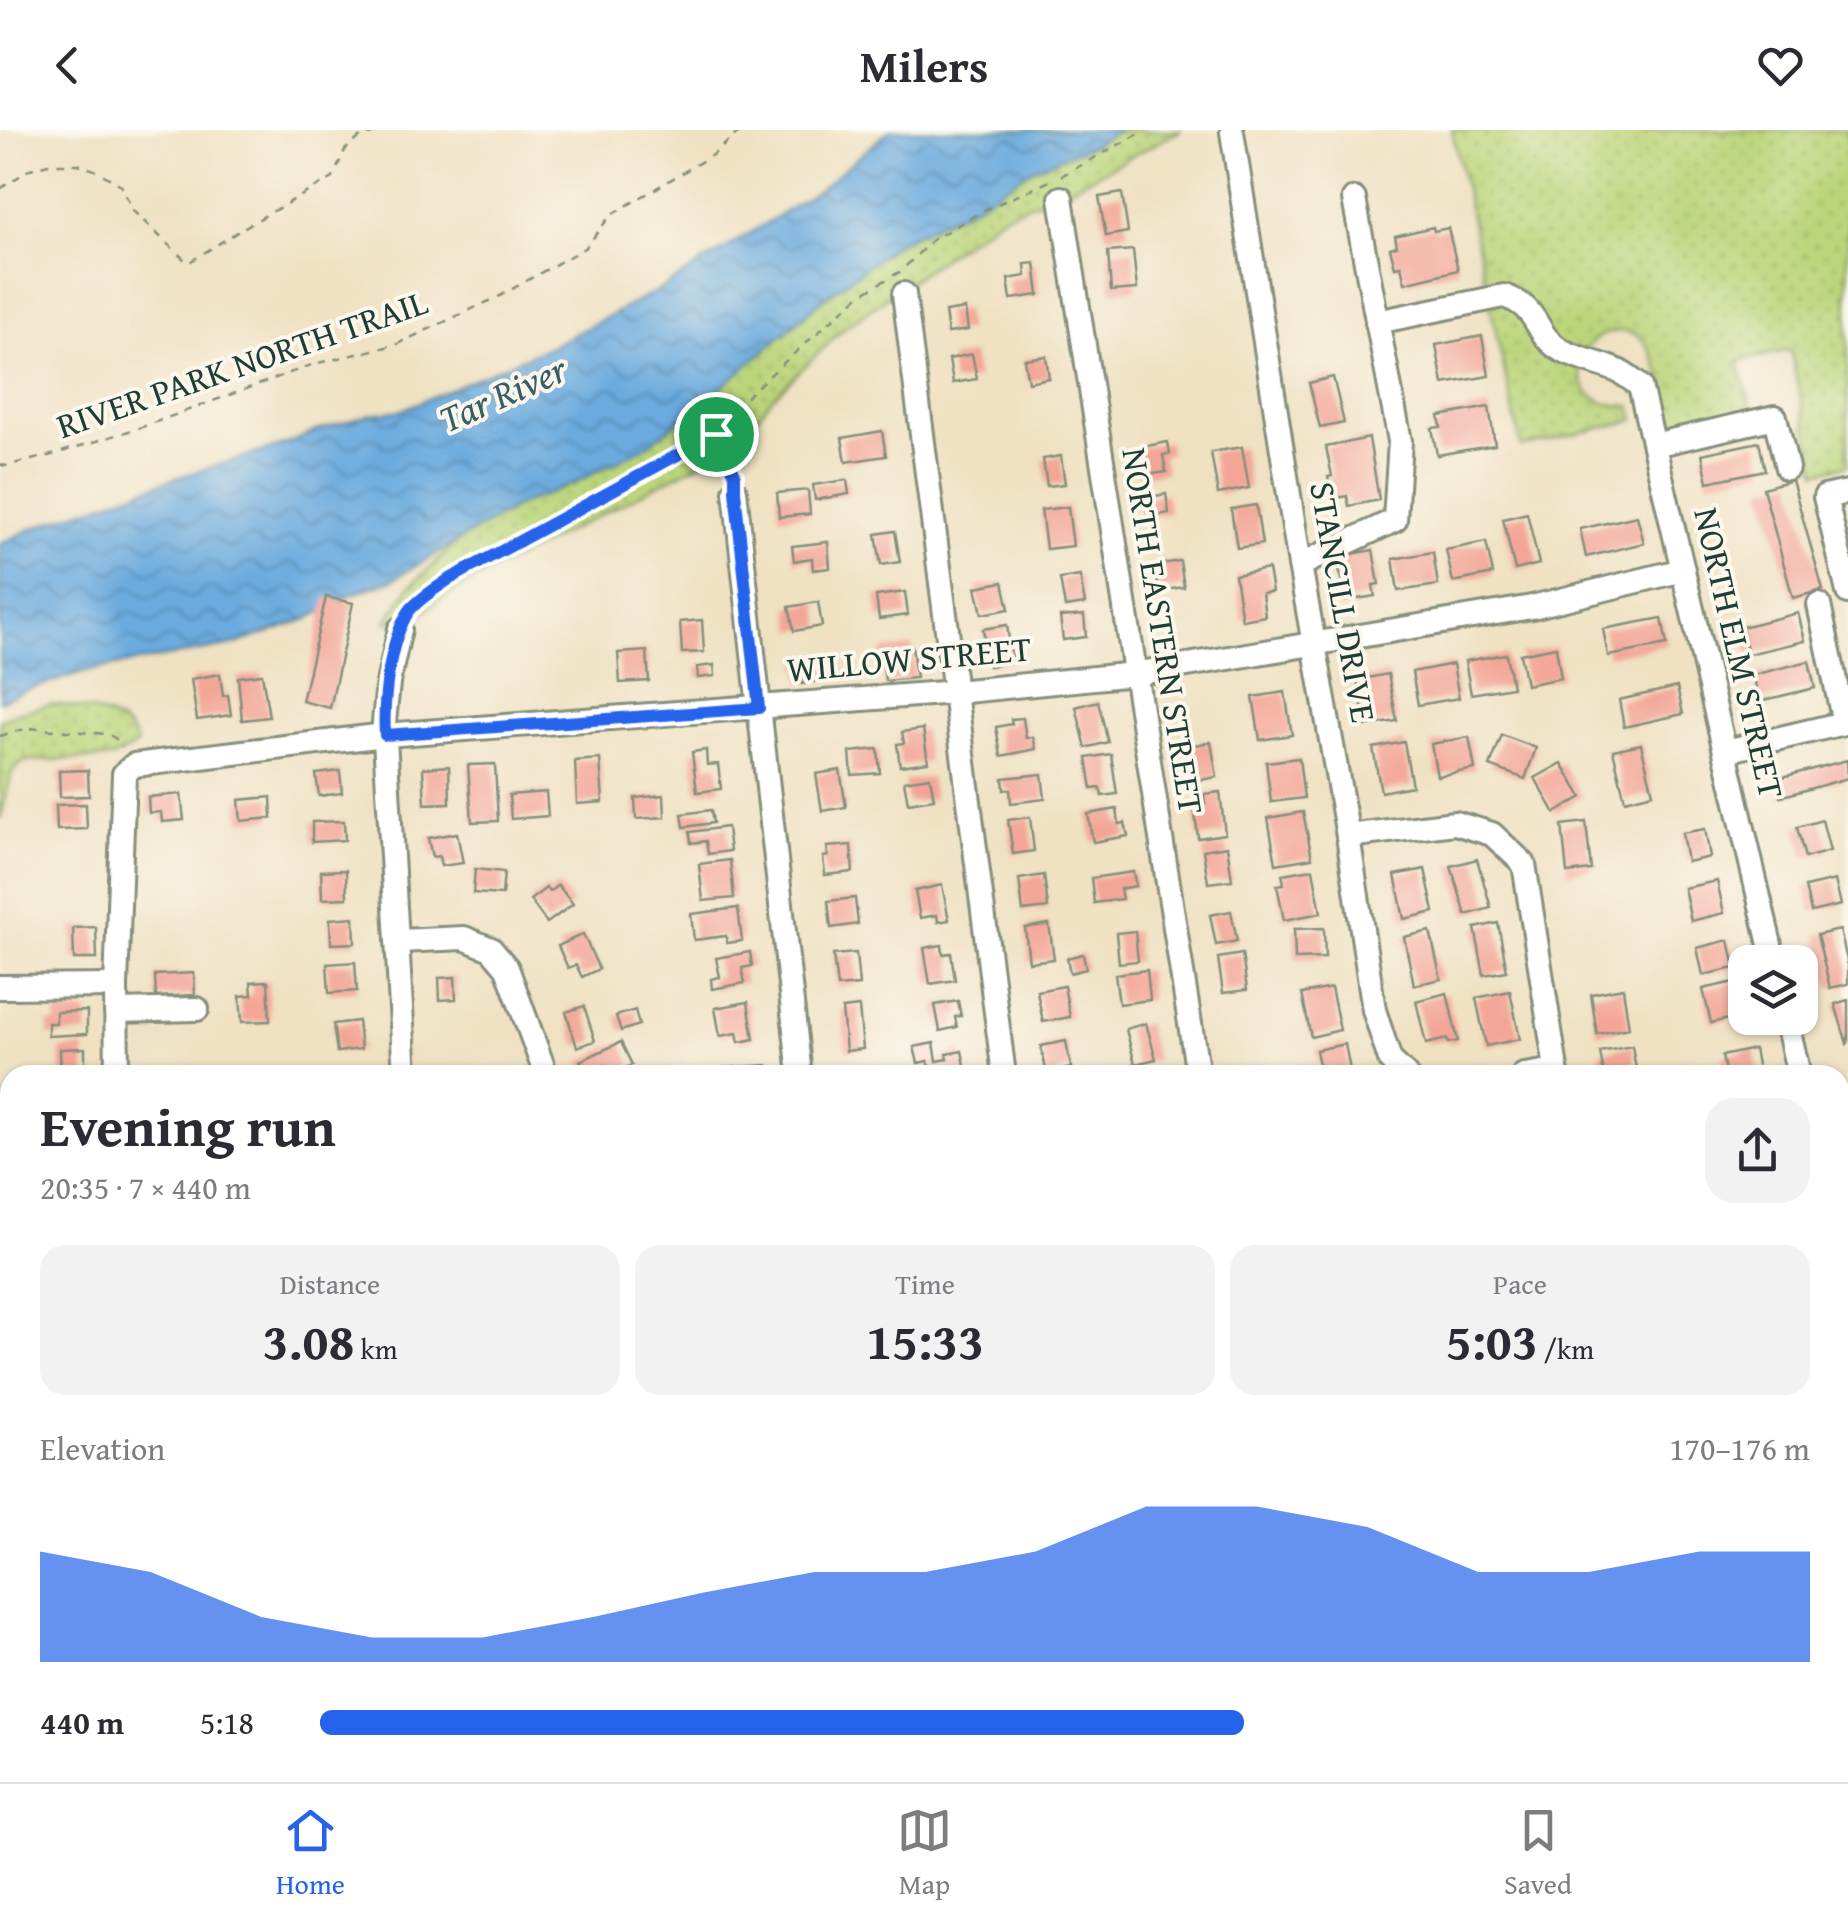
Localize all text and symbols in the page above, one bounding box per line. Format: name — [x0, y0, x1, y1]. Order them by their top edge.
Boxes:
text: Milers — [860, 33, 988, 98]
icon: back — [40, 38, 95, 93]
icon: heart — [1753, 38, 1808, 93]
street label: RIVER PARK NORTH TRAIL — [50, 276, 434, 451]
water label: Tar River — [430, 339, 577, 446]
pin — [674, 392, 759, 477]
icon: arrive — [689, 407, 744, 462]
street label: NORTH EASTERN STREET — [1109, 444, 1218, 818]
street label: STANCILL DRIVE — [1297, 478, 1390, 726]
street label: NORTH ELM STREET — [1681, 502, 1798, 803]
street label: WILLOW STREET — [785, 622, 1033, 695]
map controls — [1728, 945, 1818, 1035]
button: layers — [1728, 945, 1818, 1035]
text: Evening run — [40, 1086, 336, 1166]
button: share — [1705, 1098, 1810, 1203]
text: 20:35 · 7 × 440 m — [40, 1164, 251, 1211]
text: Distance — [280, 1263, 380, 1304]
text: Time — [895, 1263, 955, 1304]
text: Pace — [1493, 1263, 1547, 1304]
text: 3.08 — [262, 1304, 354, 1377]
text: 15:33 — [866, 1304, 984, 1377]
text: 5:03 — [1446, 1304, 1538, 1377]
text: km — [354, 1328, 398, 1369]
text: /km — [1538, 1328, 1594, 1369]
text: Elevation — [40, 1425, 165, 1472]
text: 170–176 m — [1669, 1425, 1810, 1472]
text: 440 m — [40, 1699, 124, 1746]
text: 5:18 — [200, 1699, 254, 1746]
tab: Home — [276, 1803, 345, 1904]
tab: Map — [897, 1803, 952, 1904]
tab: Saved — [1504, 1803, 1572, 1904]

